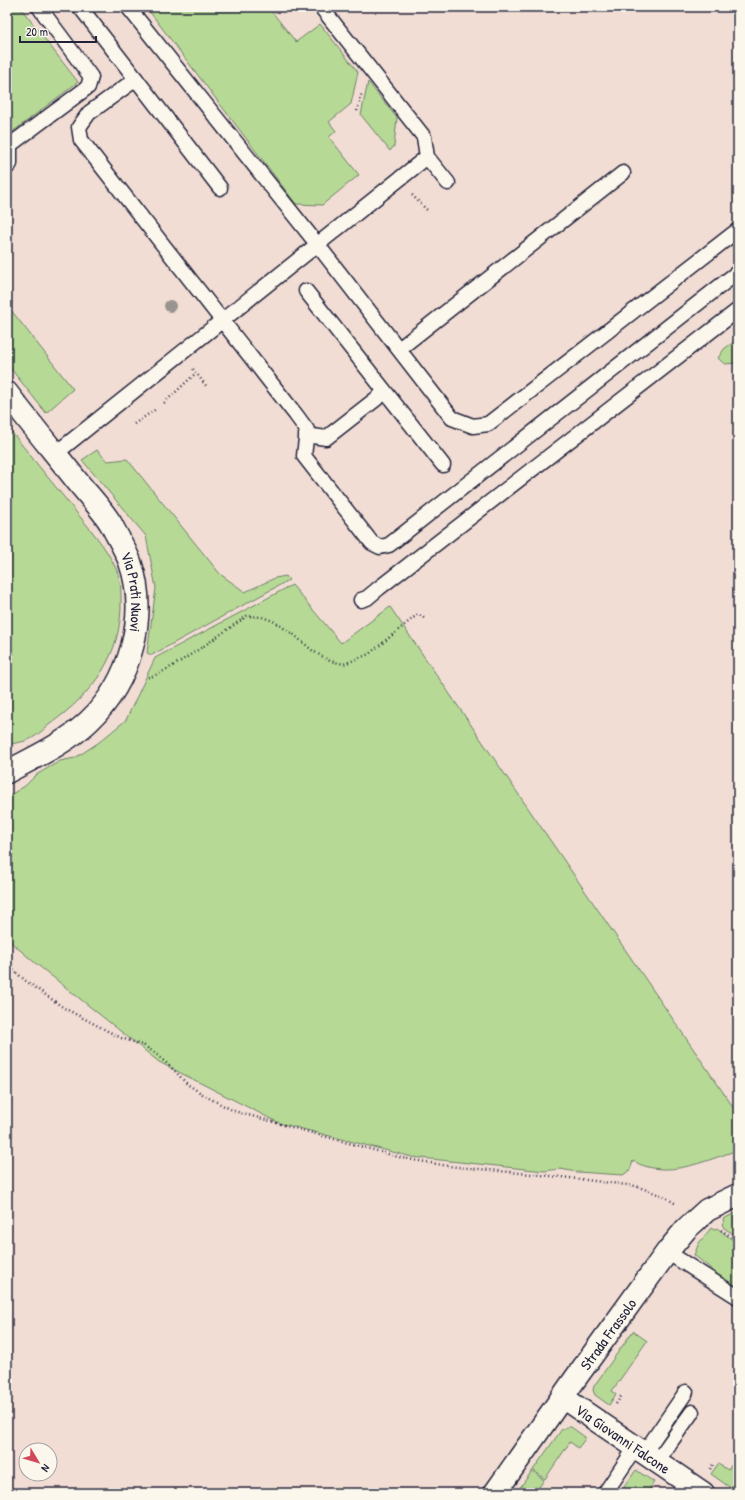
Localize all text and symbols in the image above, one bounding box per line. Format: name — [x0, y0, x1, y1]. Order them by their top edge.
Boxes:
scale bar — [20, 18, 96, 44]
text: 20 m — [26, 23, 48, 40]
street label: Via Prati Nuovi — [116, 548, 148, 634]
street label: Strada Frassolo — [575, 1294, 641, 1374]
street label: Via Giovanni Falcone — [572, 1399, 675, 1478]
north arrow — [18, 1442, 58, 1482]
text: N — [38, 1462, 53, 1475]

